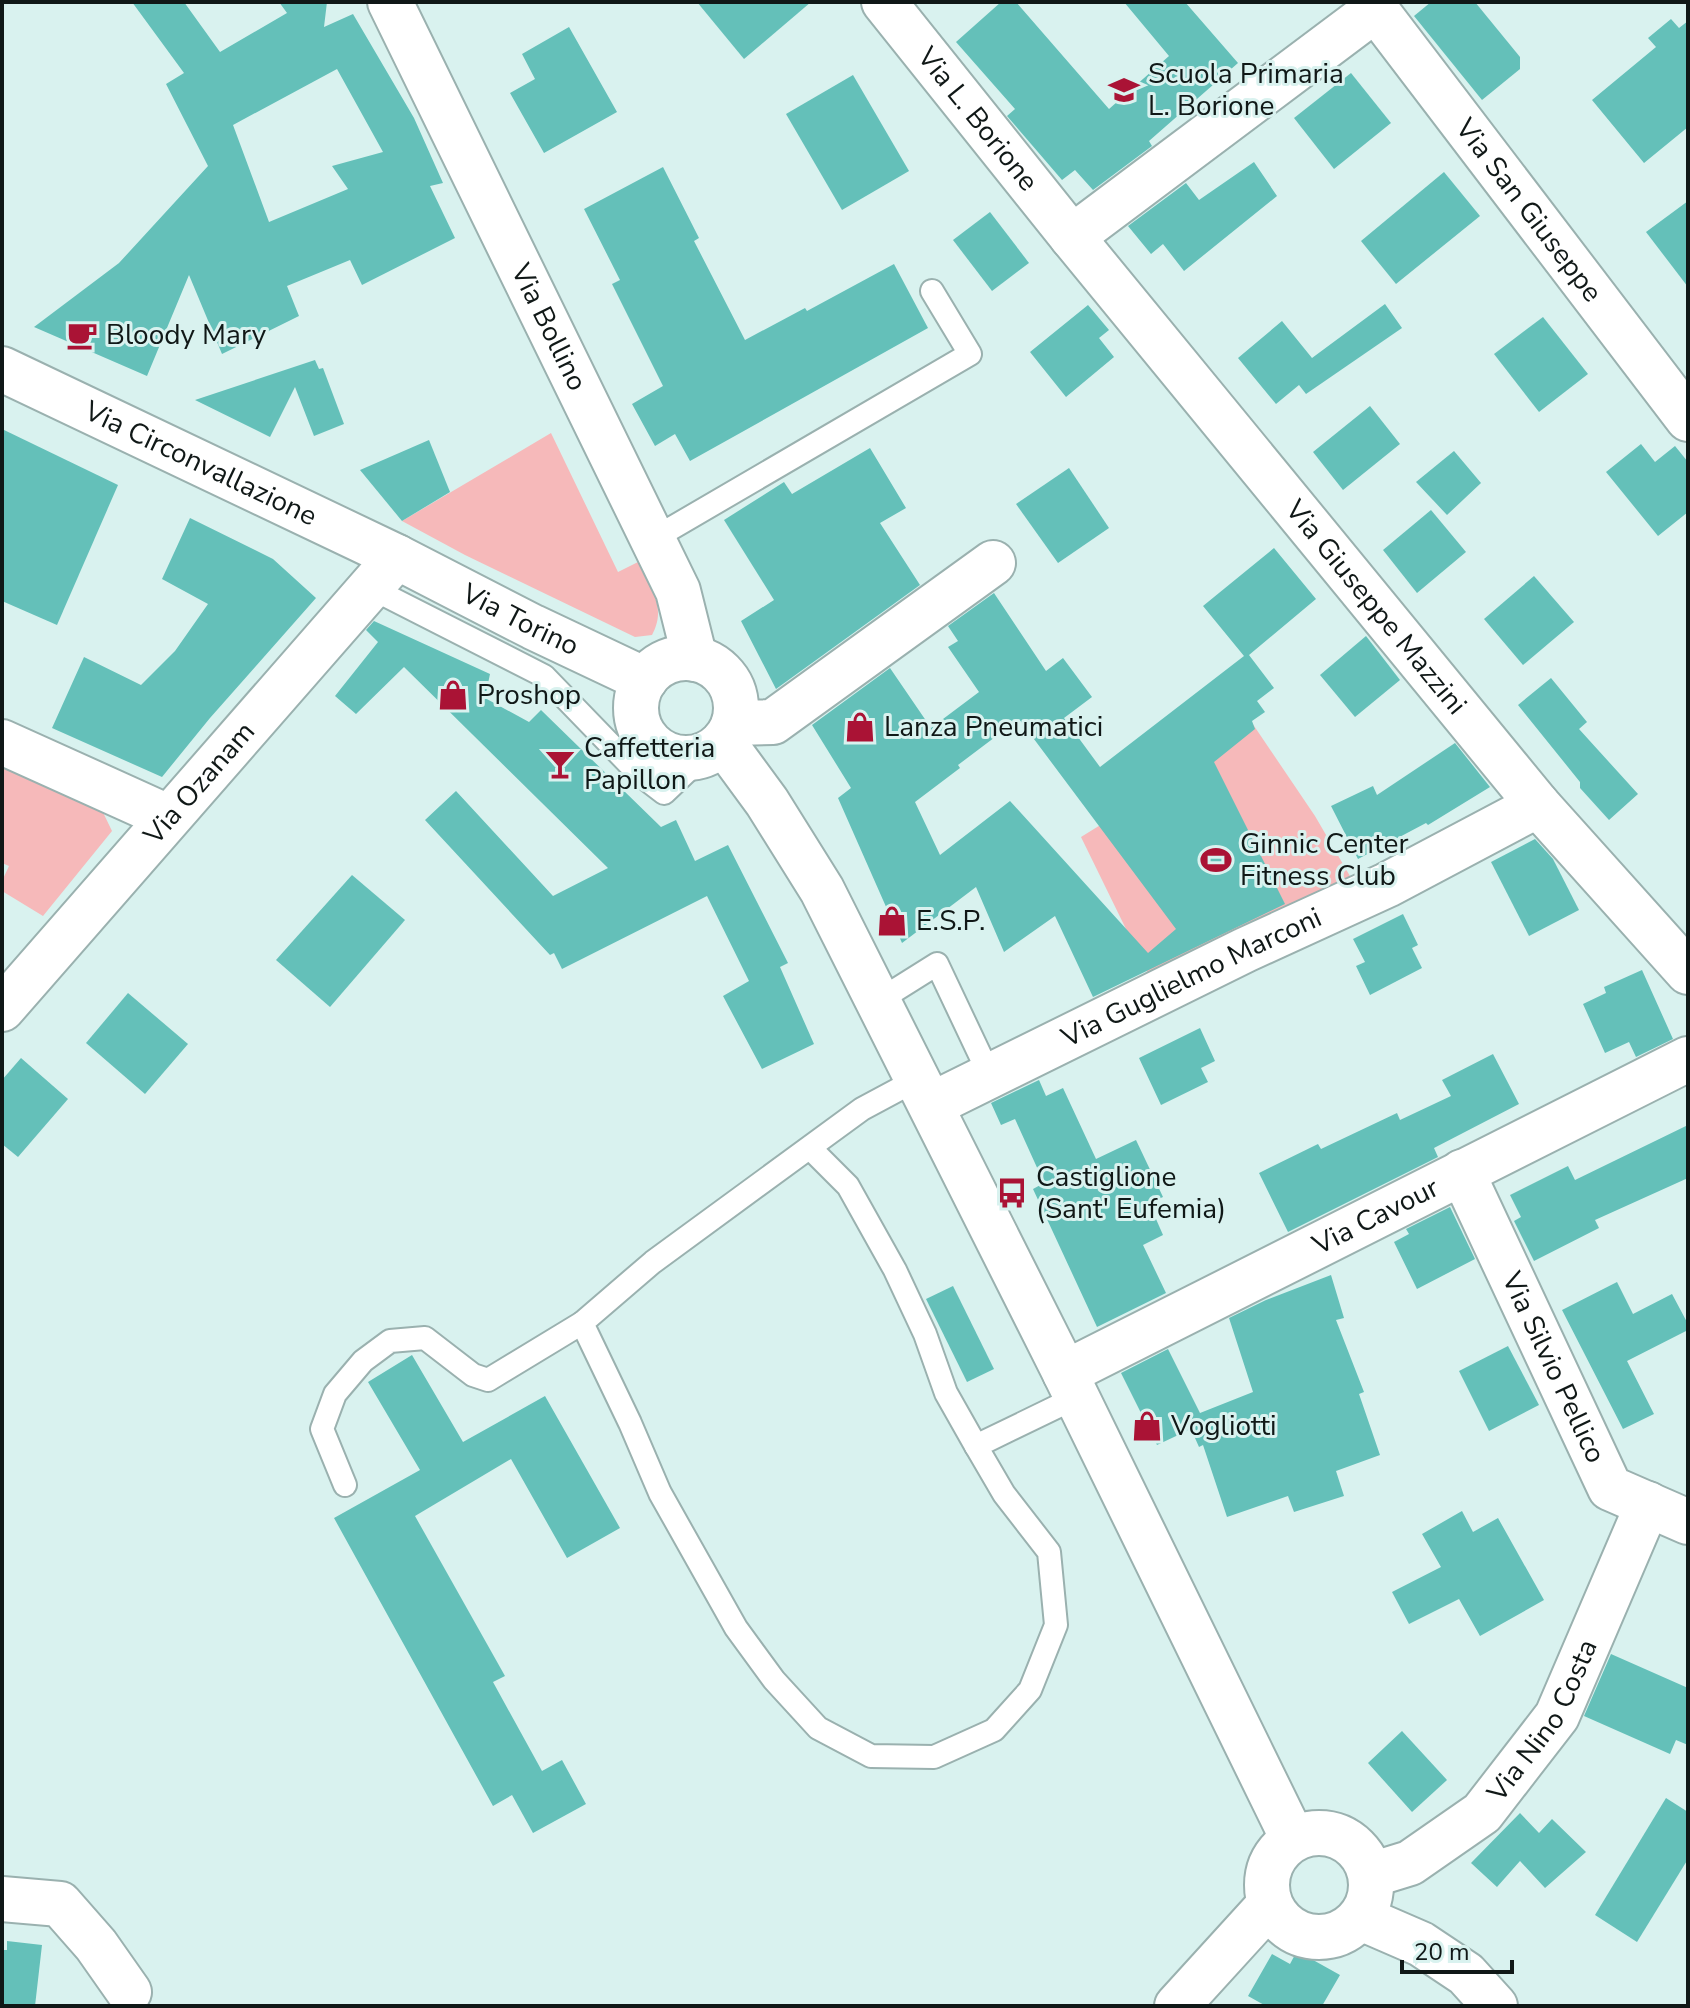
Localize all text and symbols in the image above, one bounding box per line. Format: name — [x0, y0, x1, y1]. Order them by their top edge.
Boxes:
street label: Via L. Borione — [908, 38, 1047, 199]
place label: Scuola Primaria L. Borione — [1148, 55, 1344, 125]
school or university icon: Scuola Primaria L. Borione — [1107, 73, 1141, 107]
street label: Via San Giuseppe — [1446, 110, 1611, 310]
street label: Via Bollino — [501, 256, 596, 397]
place label: Bloody Mary — [106, 316, 267, 354]
cafe icon: Bloody Mary — [65, 318, 99, 352]
street label: Via Circonvallazione — [77, 392, 323, 535]
street label: Via Giuseppe Mazzini — [1276, 491, 1475, 723]
street label: Via Torino — [455, 574, 585, 665]
place label: Proshop — [477, 676, 581, 714]
shop icon: Proshop — [436, 678, 470, 712]
place label: Lanza Pneumatici — [884, 708, 1103, 746]
shop icon: Lanza Pneumatici — [843, 710, 877, 744]
street label: Via Ozanam — [135, 713, 264, 853]
place label: Caffetteria Papillon — [584, 729, 715, 799]
bar icon: Caffetteria Papillon — [543, 747, 577, 781]
place label: Ginnic Center Fitness Club — [1240, 825, 1409, 895]
sports icon: Ginnic Center Fitness Club — [1199, 843, 1233, 877]
street label: Via Guglielmo Marconi — [1054, 899, 1327, 1057]
place label: E.S.P. — [916, 902, 985, 940]
shop icon: E.S.P. — [875, 904, 909, 938]
place label: Castiglione (Sant' Eufemia) — [1036, 1158, 1226, 1228]
street label: Via Cavour — [1305, 1169, 1445, 1265]
bus stop icon: Castiglione (Sant' Eufemia) — [995, 1176, 1029, 1210]
street label: Via Silvio Pellico — [1492, 1265, 1615, 1469]
place label: Vogliotti — [1170, 1407, 1277, 1445]
shop icon: Vogliotti — [1130, 1409, 1164, 1443]
street label: Via Nino Costa — [1478, 1634, 1607, 1810]
scale bar — [1402, 1924, 1512, 1974]
text: 20 m — [1414, 1936, 1470, 1968]

